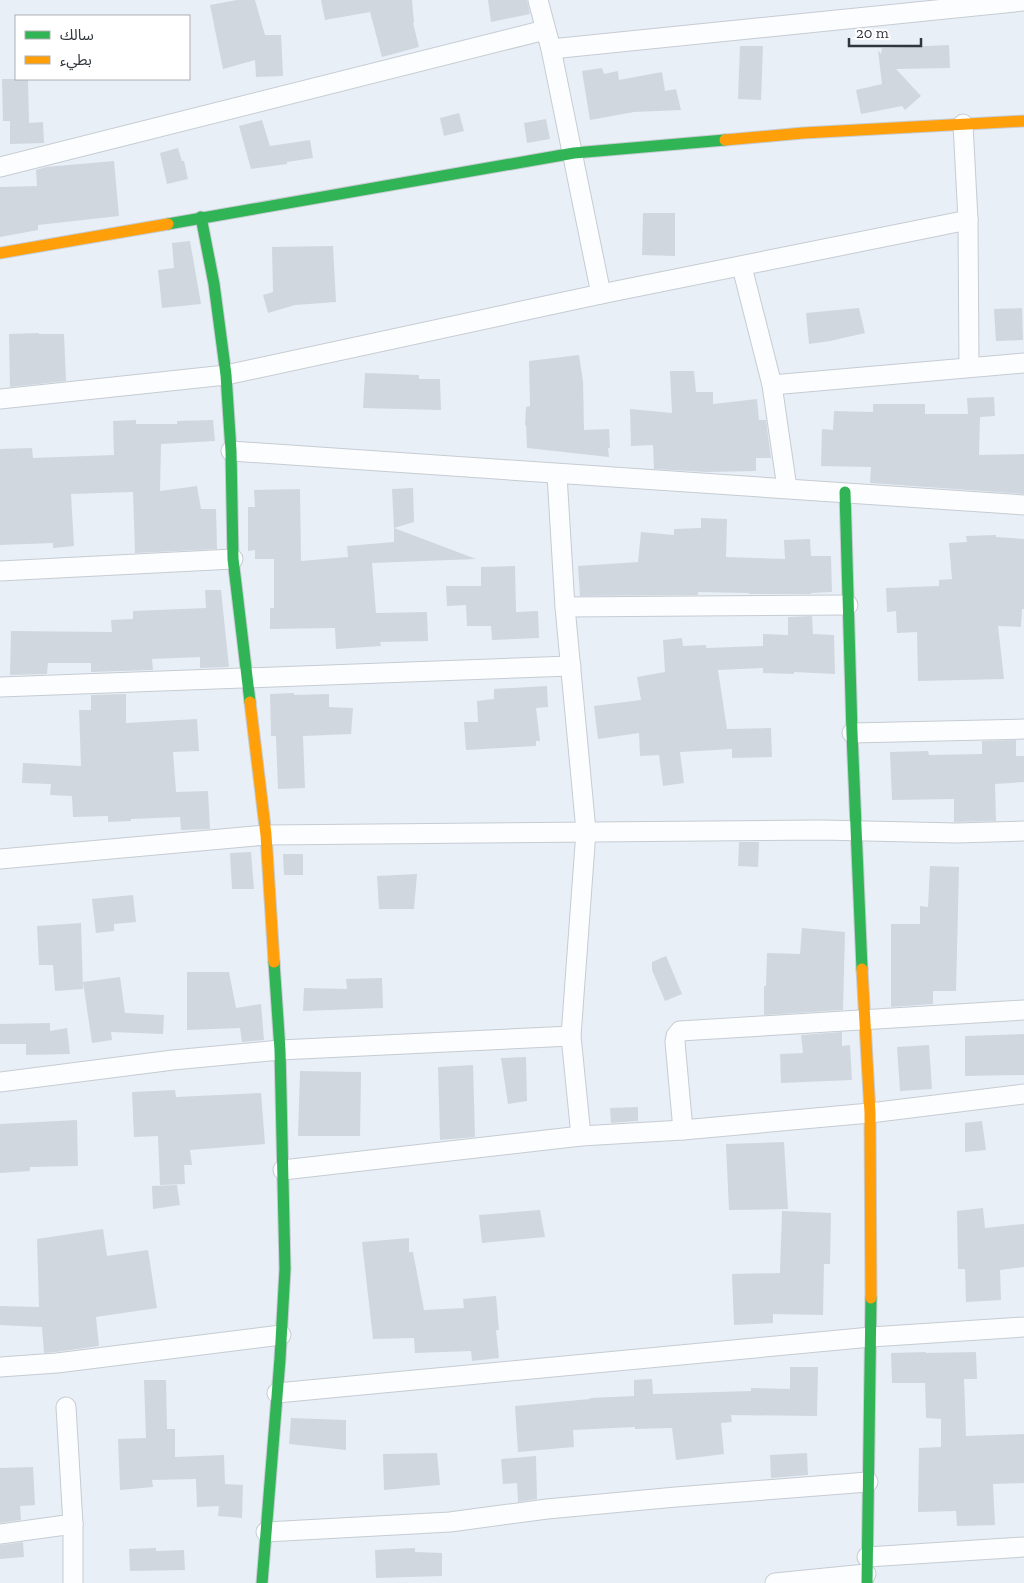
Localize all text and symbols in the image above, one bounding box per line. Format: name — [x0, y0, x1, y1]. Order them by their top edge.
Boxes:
legend — [15, 15, 190, 80]
scale bar — [849, 15, 922, 47]
text: 20 m — [856, 24, 889, 42]
text: سالك — [60, 26, 94, 44]
text: بطيء — [60, 51, 92, 71]

